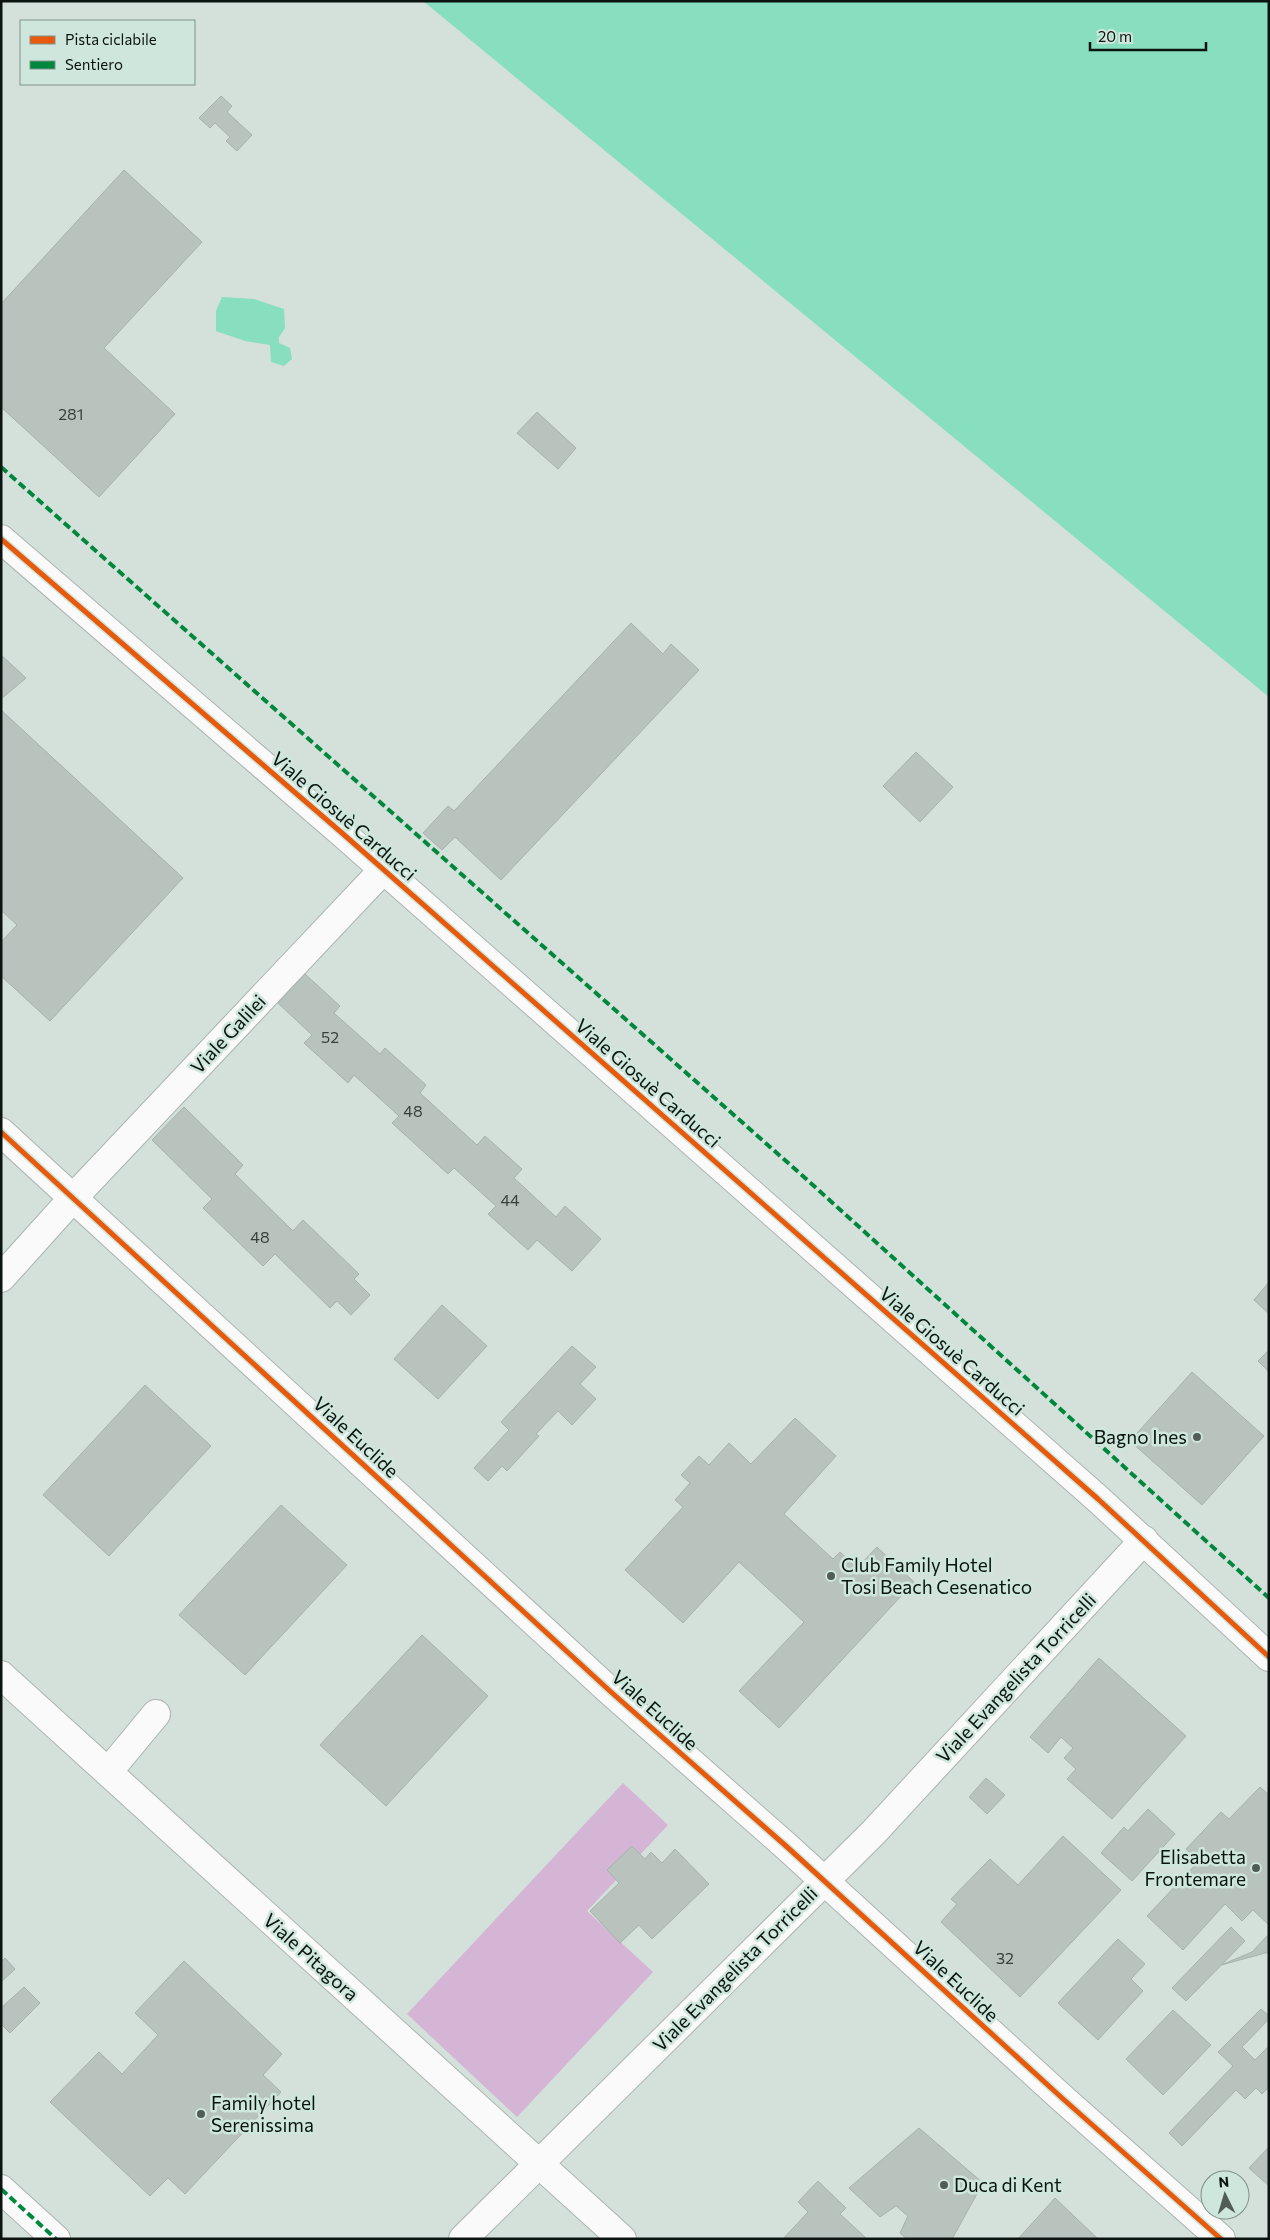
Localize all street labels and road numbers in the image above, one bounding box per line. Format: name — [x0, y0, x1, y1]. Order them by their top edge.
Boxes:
street label: Viale Giosuè Carducci — [267, 746, 422, 885]
street label: Viale Galilei — [185, 989, 270, 1078]
street label: Viale Giosuè Carducci — [571, 1013, 726, 1152]
street label: Viale Giosuè Carducci — [875, 1281, 1030, 1420]
street label: Viale Euclide — [309, 1391, 404, 1482]
street label: Viale Evangelista Torricelli — [931, 1588, 1100, 1767]
street label: Viale Euclide — [607, 1665, 703, 1754]
street label: Viale Evangelista Torricelli — [647, 1881, 822, 2056]
street label: Viale Pitagora — [259, 1908, 364, 2005]
street label: Viale Euclide — [909, 1935, 1004, 2026]

